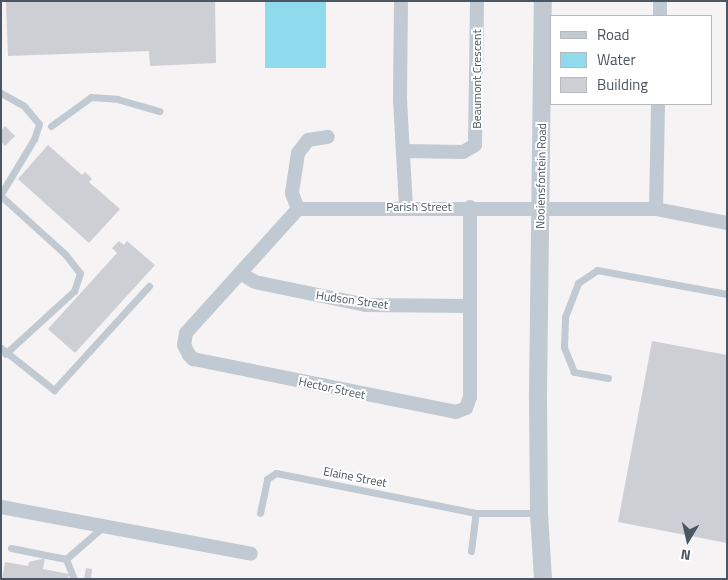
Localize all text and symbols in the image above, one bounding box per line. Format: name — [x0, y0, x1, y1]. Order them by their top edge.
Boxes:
legend — [550, 15, 713, 105]
text: Road — [597, 23, 629, 46]
street label: Beaumont Crescent — [470, 29, 484, 129]
text: Water — [597, 48, 636, 71]
text: Building — [597, 73, 648, 96]
street label: Nooiensfontein Road — [533, 123, 549, 229]
street label: Parish Street — [386, 200, 452, 214]
street label: Hudson Street — [315, 288, 389, 312]
street label: Hector Street — [297, 374, 367, 402]
street label: Elaine Street — [322, 464, 388, 490]
north arrow — [663, 515, 713, 565]
text: N — [679, 544, 692, 566]

